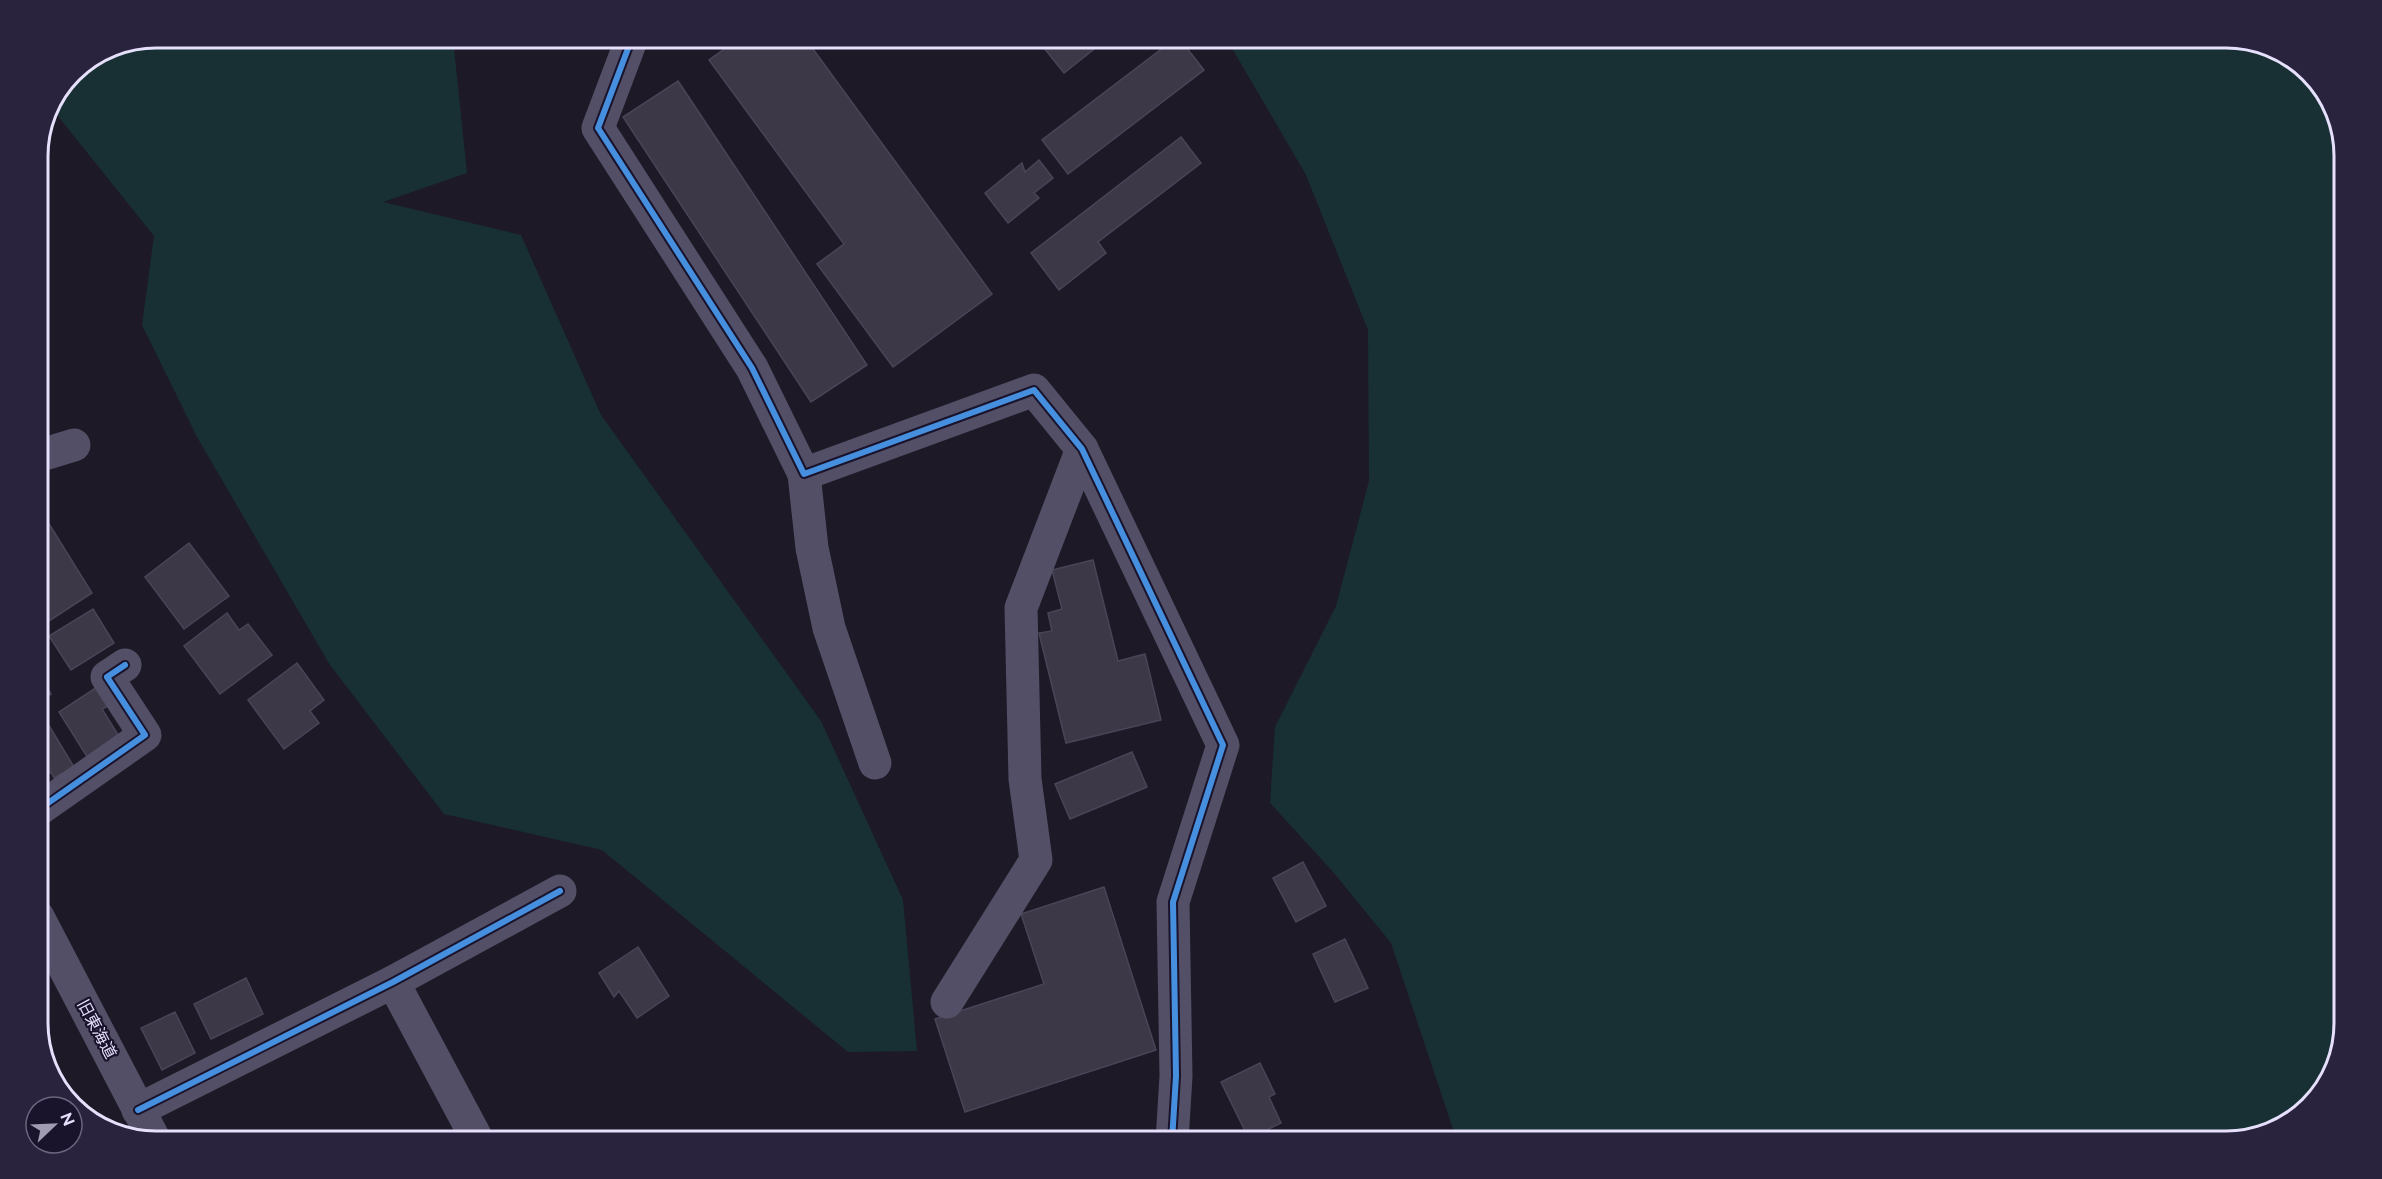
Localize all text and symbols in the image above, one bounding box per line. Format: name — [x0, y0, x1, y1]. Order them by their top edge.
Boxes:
street label: 旧東海道 — [74, 996, 120, 1062]
north arrow — [24, 1095, 84, 1155]
text: N — [56, 1110, 78, 1129]

